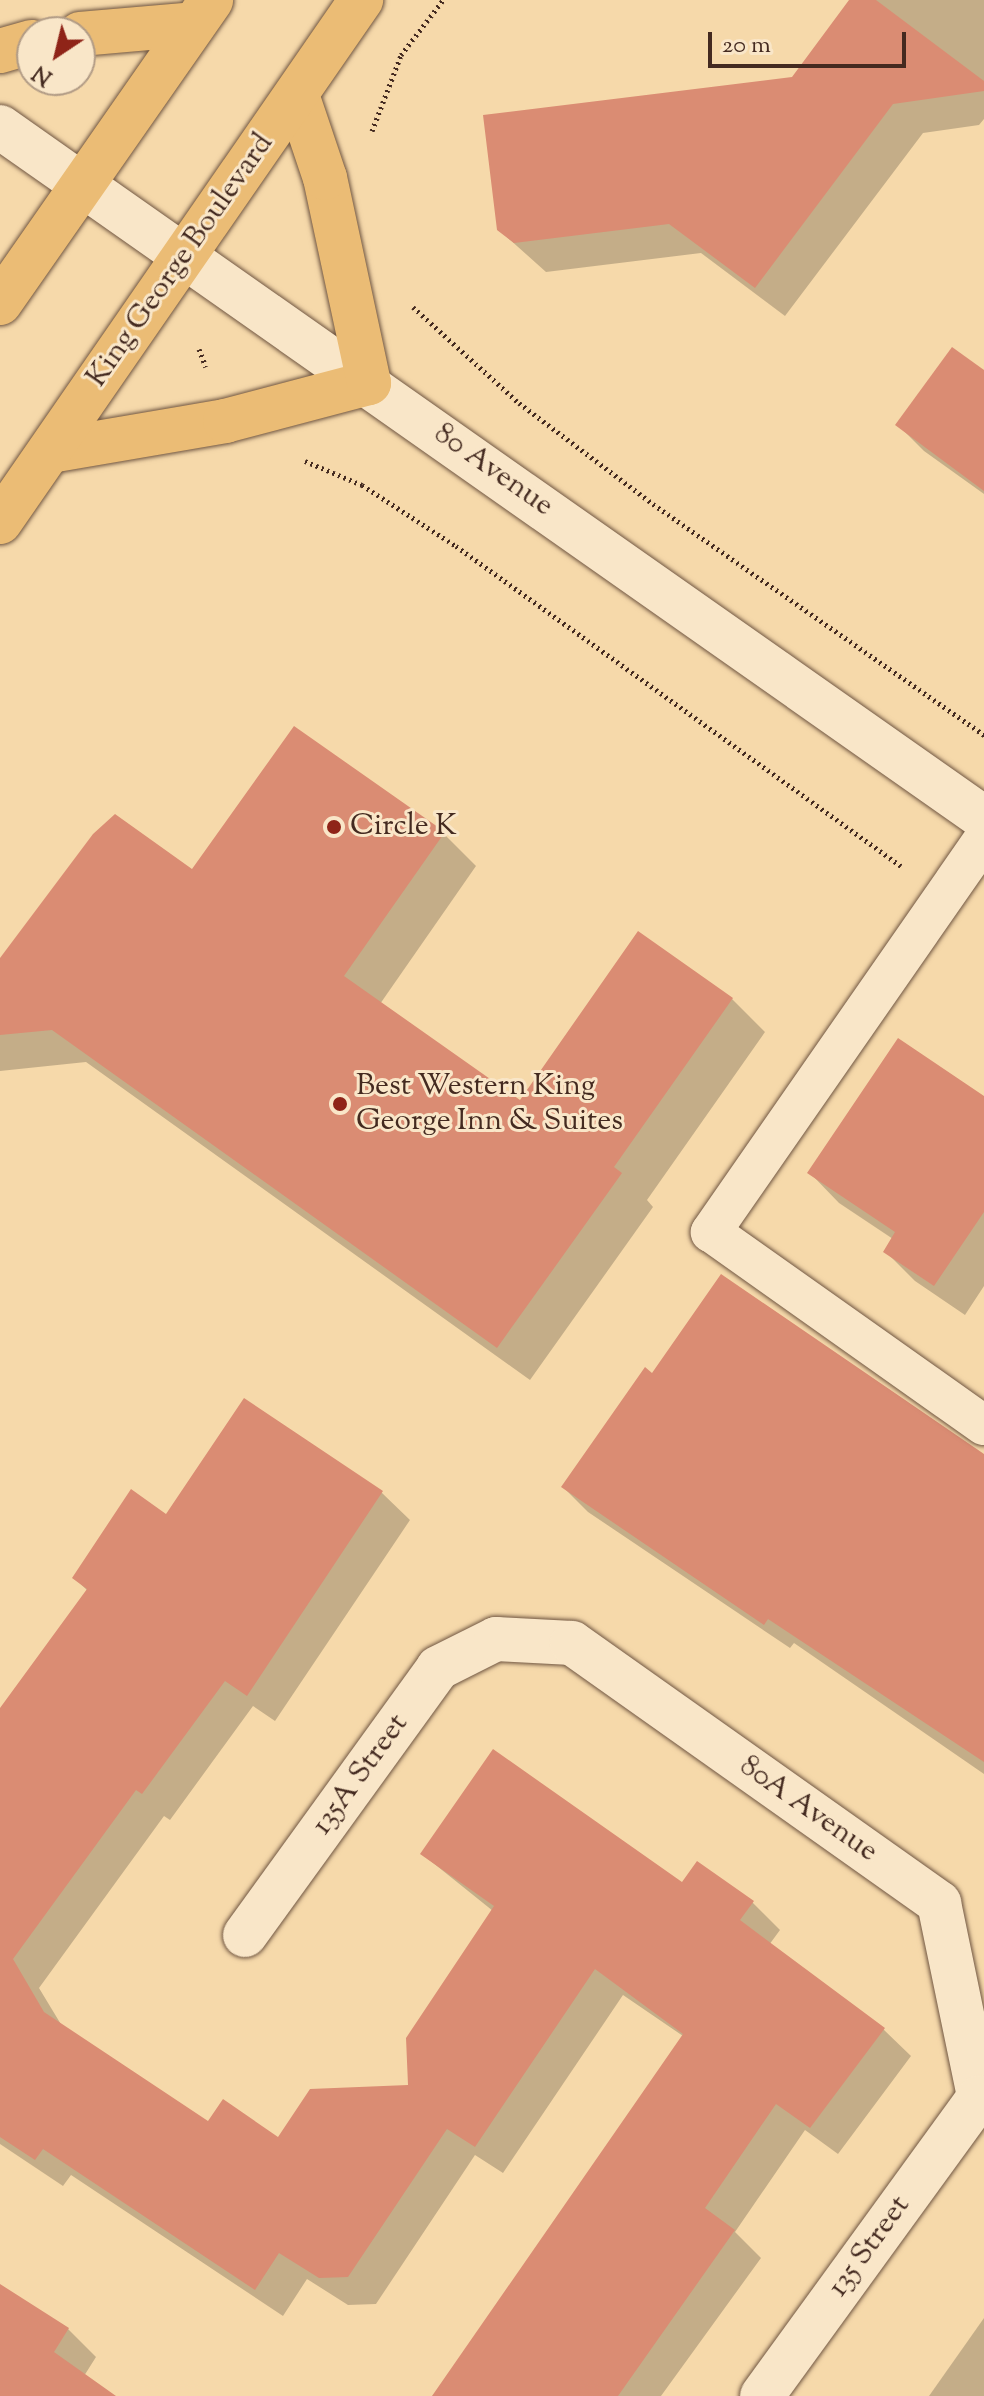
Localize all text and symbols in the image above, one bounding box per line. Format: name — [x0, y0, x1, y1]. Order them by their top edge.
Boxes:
north arrow — [16, 16, 96, 96]
scale bar — [712, 16, 910, 66]
text: 20 m — [722, 29, 771, 63]
text: N — [27, 56, 60, 92]
street label: King George Boulevard — [80, 127, 282, 395]
street label: 80 Avenue — [426, 417, 560, 525]
place label: Circle K — [350, 809, 457, 845]
marker: Circle K — [325, 818, 343, 836]
place label: Best Western King George Inn & Suites — [356, 1069, 623, 1140]
marker: Best Western King George Inn & Suites — [331, 1095, 349, 1113]
street label: 135A Street — [305, 1707, 417, 1843]
street label: 80A Avenue — [732, 1749, 884, 1871]
street label: 135 Street — [821, 2189, 919, 2305]

